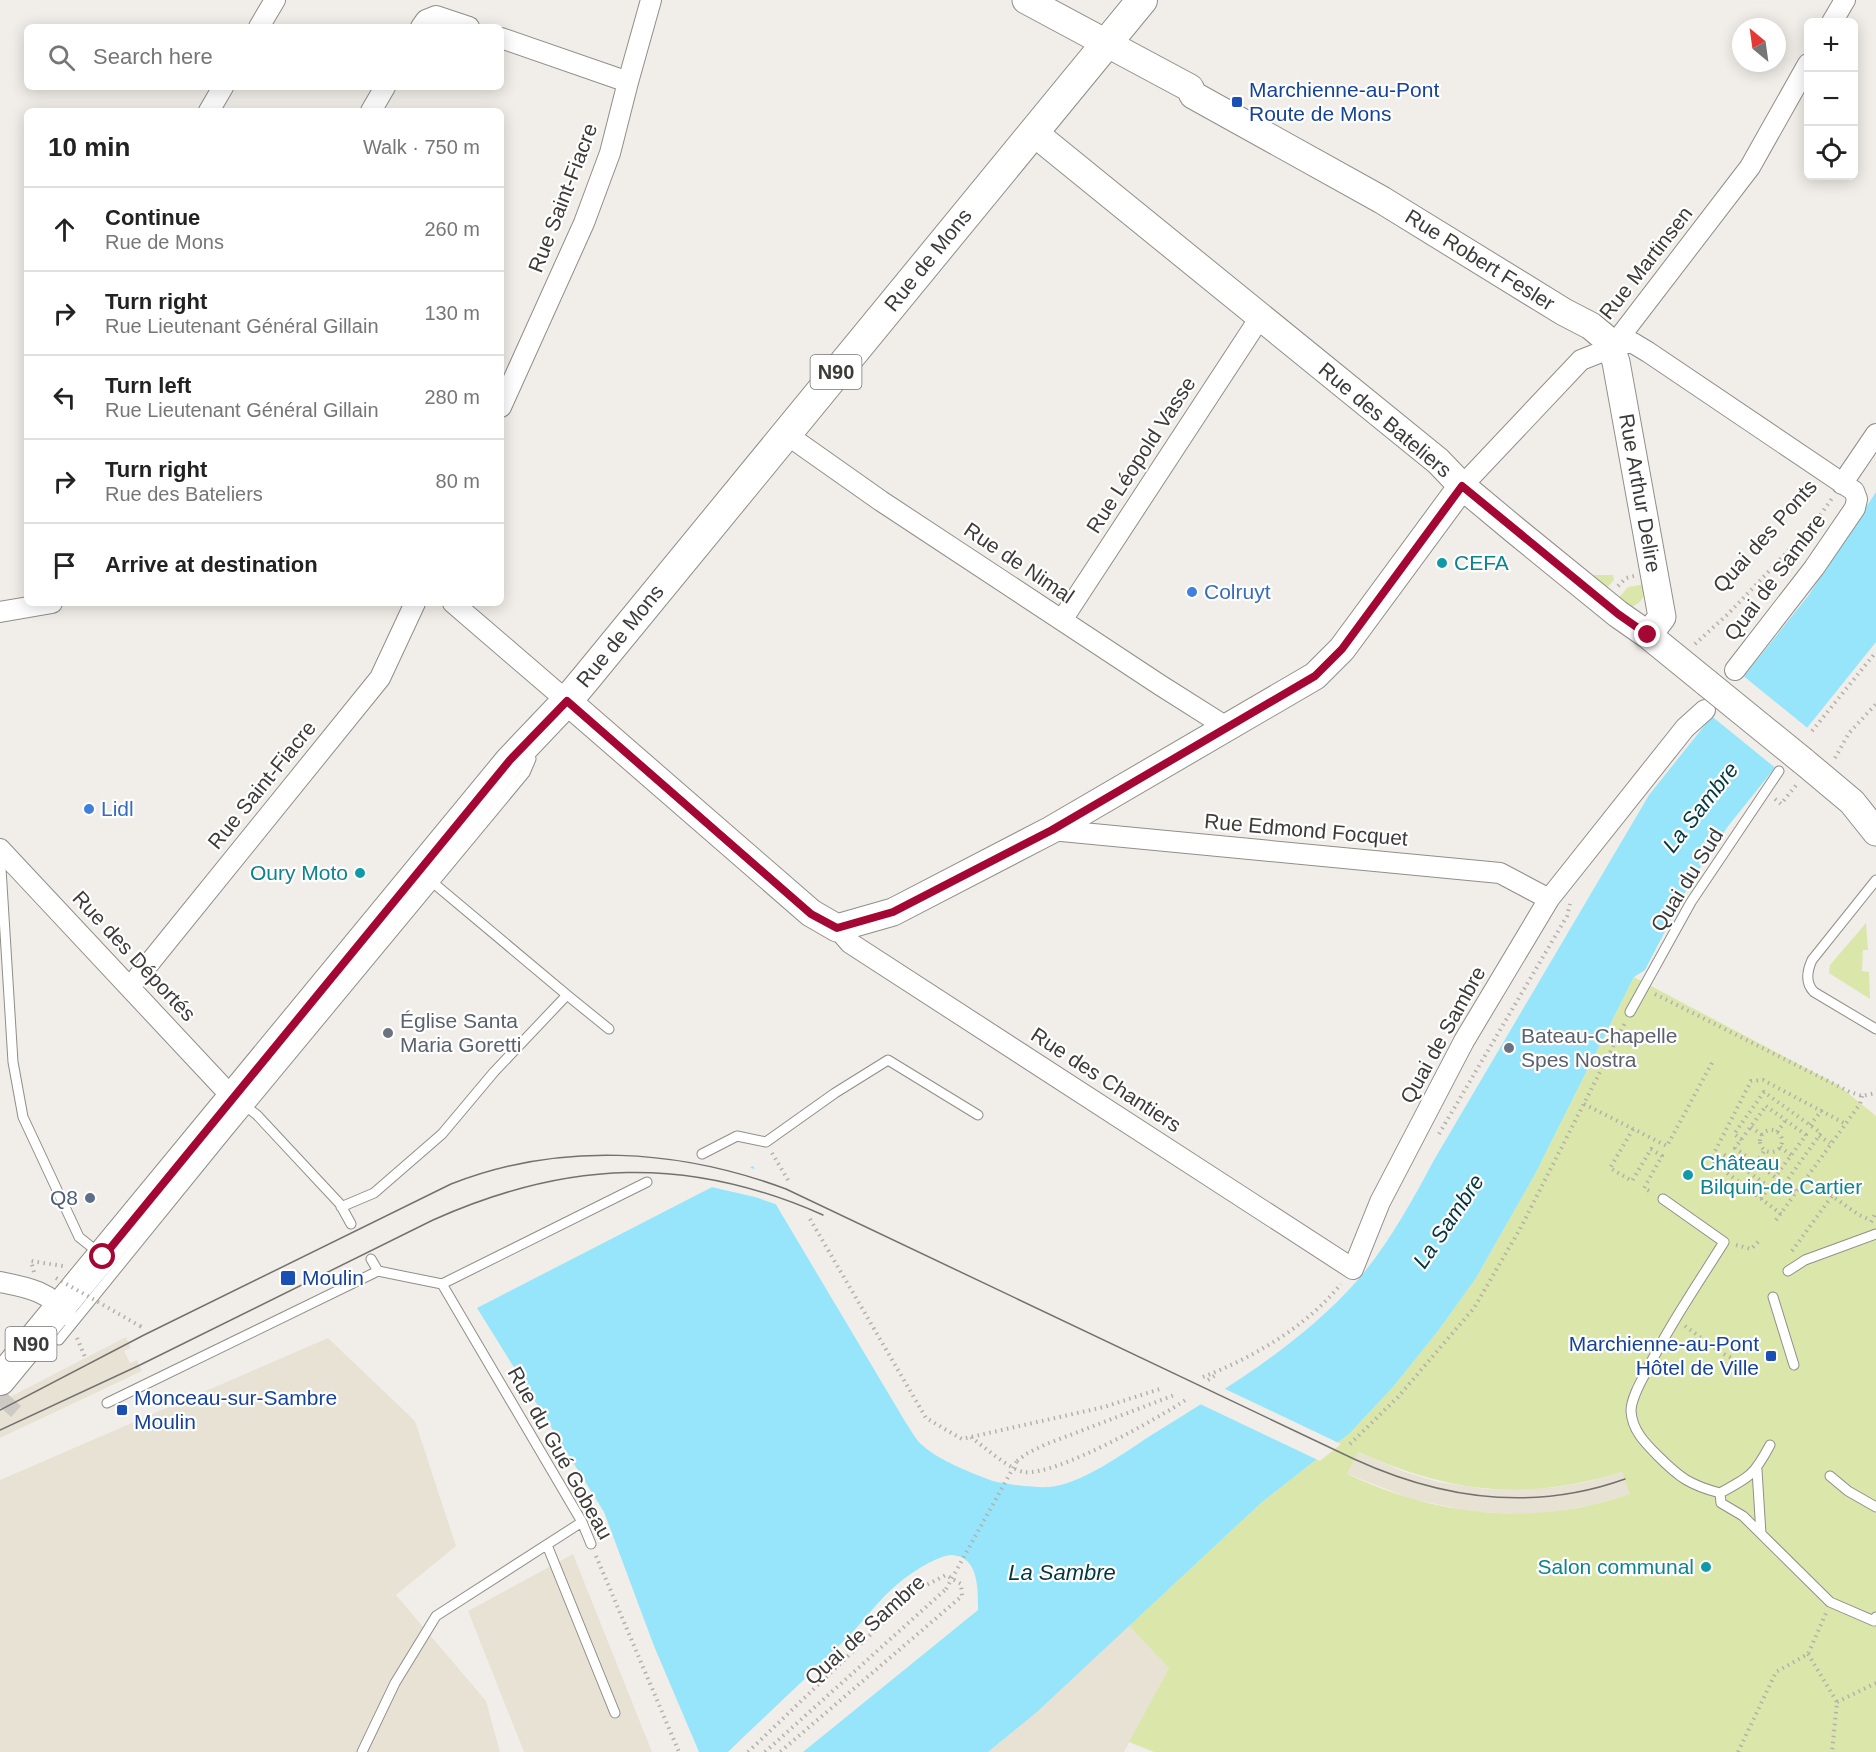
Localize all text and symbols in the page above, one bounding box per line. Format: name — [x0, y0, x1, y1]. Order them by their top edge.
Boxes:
north arrow — [1732, 18, 1786, 72]
map controls — [1804, 18, 1858, 180]
button: + — [1804, 18, 1858, 72]
search box — [24, 24, 504, 90]
icon: search — [45, 41, 78, 74]
text: Search here — [93, 44, 213, 69]
button: − — [1804, 72, 1858, 126]
place label: Marchienne-au-Pont Route de Mons — [1249, 78, 1439, 125]
marker: Marchienne-au-Pont Route de Mons — [1230, 95, 1244, 109]
street label: Rue Saint-Fiacre — [524, 120, 602, 275]
button: locate — [1804, 126, 1858, 180]
text: 10 min — [48, 132, 130, 162]
text: Walk · 750 m — [363, 136, 480, 158]
street label: Rue Martinsen — [1595, 202, 1697, 324]
street label: Rue de Mons — [879, 204, 976, 315]
street label: Rue Robert Fesler — [1401, 204, 1559, 315]
text: Continue — [105, 205, 200, 230]
icon: ahead — [48, 213, 81, 246]
text: 260 m — [424, 218, 480, 240]
text: Rue de Mons — [105, 231, 224, 253]
text: Turn right — [105, 289, 207, 314]
icon: right — [48, 297, 81, 330]
text: 130 m — [424, 302, 480, 324]
text: Rue Lieutenant Général Gillain — [105, 315, 379, 337]
road number: N90 — [810, 355, 862, 389]
street label: Rue des Bateliers — [1314, 358, 1456, 482]
street label: Rue Léopold Vasse — [1081, 372, 1200, 537]
text: Turn left — [105, 373, 191, 398]
icon: left — [48, 381, 81, 414]
text: 280 m — [424, 386, 480, 408]
text: Rue Lieutenant Général Gillain — [105, 399, 379, 421]
street label: Rue Arthur Delire — [1615, 412, 1666, 574]
text: Turn right — [105, 457, 207, 482]
icon: right — [48, 465, 81, 498]
text: 80 m — [436, 470, 480, 492]
street label: Quai des Ponts — [1708, 475, 1821, 597]
text: Rue des Bateliers — [105, 483, 263, 505]
street label: Quai de Sambre — [1719, 509, 1830, 645]
street label: Rue de Nimal — [960, 517, 1078, 608]
icon: arrive — [48, 549, 81, 582]
place label: CEFA — [1454, 551, 1509, 574]
text: Arrive at destination — [105, 552, 318, 577]
marker: CEFA — [1435, 556, 1449, 570]
street label: Rue de Mons — [571, 580, 668, 691]
place label: Colruyt — [1204, 580, 1271, 603]
marker: Colruyt — [1185, 585, 1199, 599]
route end — [1634, 621, 1660, 647]
street label: Rue Saint-Fiacre — [203, 716, 320, 853]
water label: La Sambre — [1657, 757, 1743, 857]
place label: Lidl — [101, 797, 134, 820]
marker: Lidl — [82, 802, 96, 816]
street label: Rue Edmond Focquet — [1203, 809, 1409, 850]
street label: Quai du Sud — [1646, 824, 1727, 935]
place label: Oury Moto — [250, 861, 348, 884]
marker: Oury Moto — [353, 866, 367, 880]
street label: Rue des Déportés — [68, 886, 200, 1025]
street label: Quai de Sambre — [1395, 962, 1490, 1107]
place label: Église Santa Maria Goretti — [400, 1009, 521, 1056]
street label: Rue des Chantiers — [1027, 1023, 1185, 1137]
place label: Bateau-Chapelle Spes Nostra — [1521, 1024, 1677, 1071]
marker: Église Santa Maria Goretti — [381, 1026, 395, 1040]
marker: Bateau-Chapelle Spes Nostra — [1502, 1041, 1516, 1055]
place label: Château Bilquin-de Cartier — [1700, 1151, 1862, 1198]
marker: Château Bilquin-de Cartier — [1681, 1168, 1695, 1182]
water label: La Sambre — [1408, 1170, 1489, 1273]
place label: Q8 — [50, 1186, 78, 1209]
marker: Q8 — [83, 1191, 97, 1205]
route start — [89, 1243, 115, 1269]
place label: Moulin — [302, 1266, 364, 1289]
marker: Moulin — [279, 1269, 297, 1287]
road number: N90 — [6, 1327, 57, 1361]
place label: Marchienne-au-Pont Hôtel de Ville — [1569, 1332, 1759, 1379]
marker: Marchienne-au-Pont Hôtel de Ville — [1764, 1349, 1778, 1363]
street label: Rue du Gué Gobeau — [503, 1362, 617, 1543]
place label: Monceau-sur-Sambre Moulin — [134, 1386, 337, 1433]
marker: Monceau-sur-Sambre Moulin — [115, 1403, 129, 1417]
place label: Salon communal — [1538, 1555, 1694, 1578]
water label: La Sambre — [1008, 1560, 1116, 1585]
marker: Salon communal — [1699, 1560, 1713, 1574]
street label: Quai de Sambre — [800, 1570, 929, 1689]

